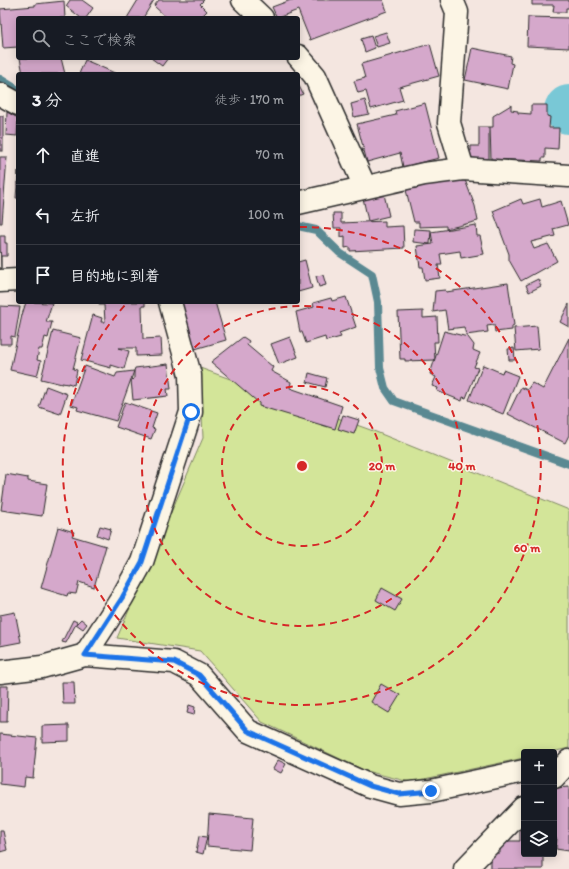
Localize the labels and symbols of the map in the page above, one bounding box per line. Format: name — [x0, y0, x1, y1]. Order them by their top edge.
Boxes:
route start — [182, 403, 200, 421]
centre of rings — [295, 459, 309, 473]
text: 20 m — [369, 459, 396, 473]
text: 40 m — [448, 459, 477, 473]
text: 60 m — [514, 541, 541, 555]
route end — [422, 782, 440, 800]

